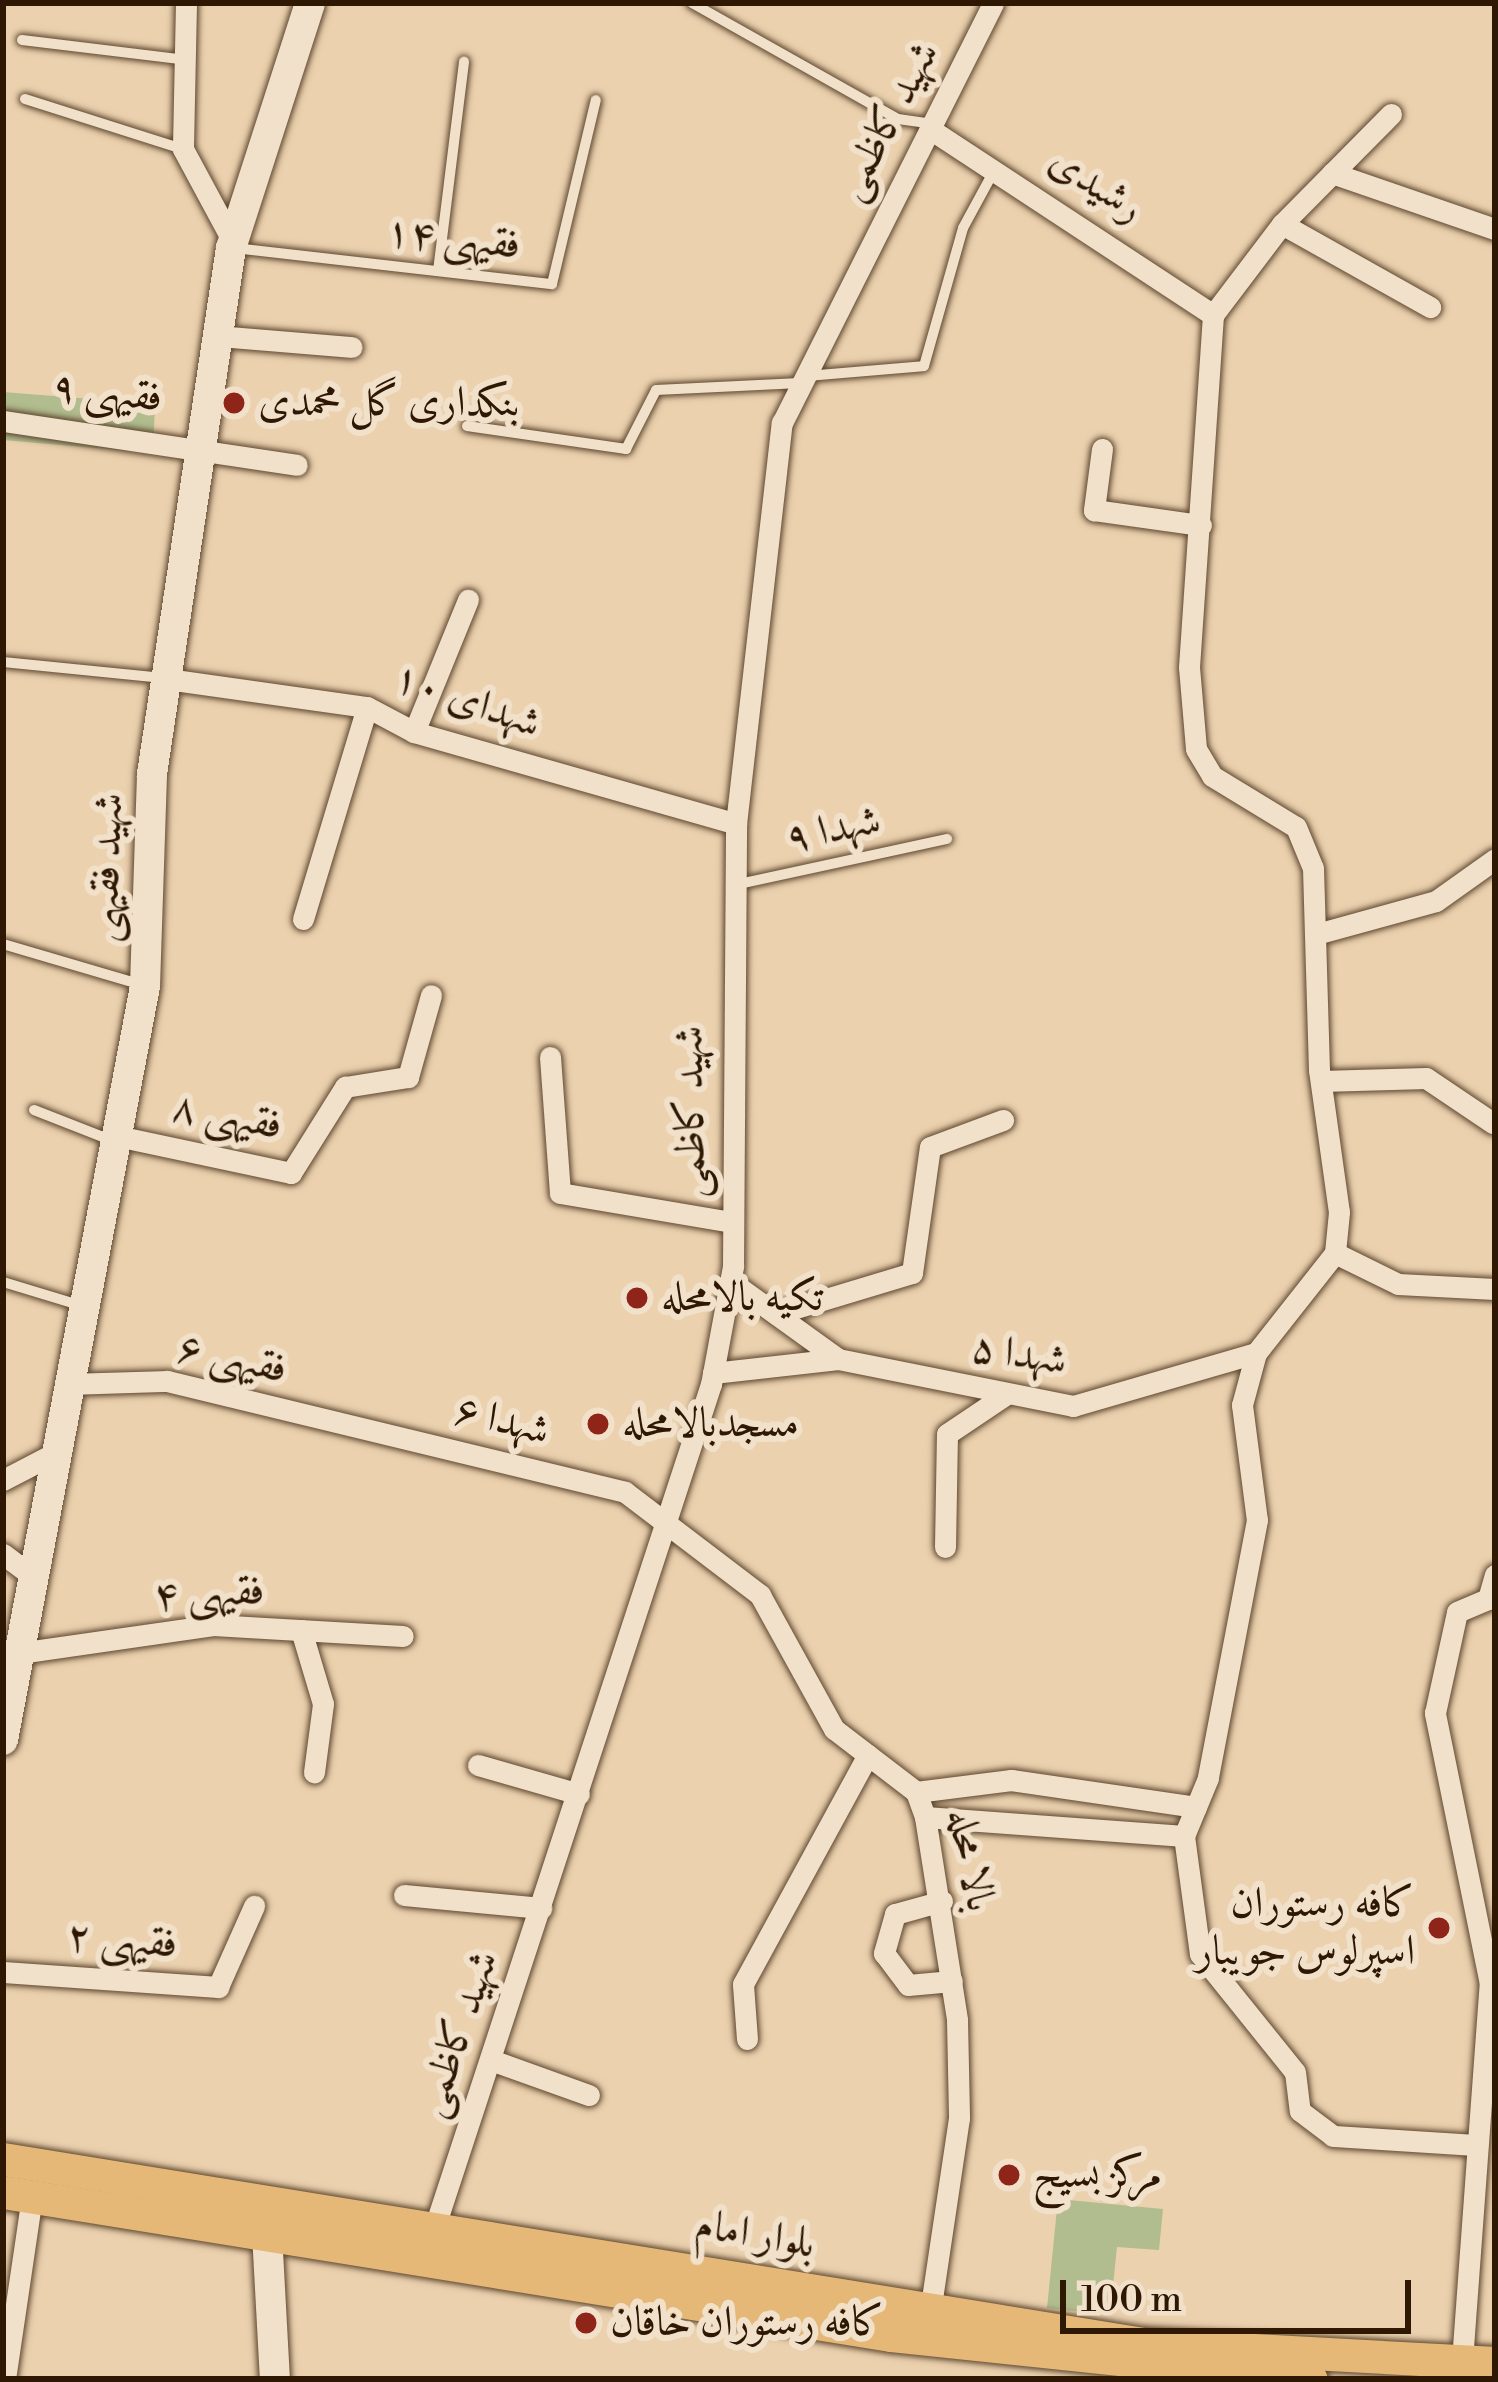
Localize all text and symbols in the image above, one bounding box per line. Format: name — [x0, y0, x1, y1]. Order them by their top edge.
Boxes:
street label: شهید کاظمی — [825, 33, 951, 209]
street label: رشیدی — [1039, 136, 1153, 234]
street label: فقیهی ۱۴ — [383, 207, 523, 271]
street label: فقیهی ۹ — [49, 362, 165, 424]
place label: بنکداری گل محمدی — [258, 378, 520, 428]
marker: بنکداری گل محمدی — [221, 390, 247, 416]
street label: شهدای ۱۰ — [387, 652, 547, 750]
street label: شهید فقیهی — [79, 792, 135, 944]
street label: شهدا ۹ — [781, 795, 885, 865]
street label: شهید کاظمی — [664, 1025, 718, 1199]
street label: فقیهی ۸ — [168, 1083, 286, 1151]
place label: تکیه بالامحله — [661, 1273, 823, 1323]
marker: تکیه بالامحله — [624, 1285, 650, 1311]
street label: فقیهی ۶ — [173, 1323, 291, 1395]
street label: شهدا ۵ — [968, 1323, 1070, 1387]
street label: شهدا ۶ — [449, 1385, 555, 1457]
place label: مسجدبالامحله — [622, 1399, 799, 1449]
marker: مسجدبالامحله — [585, 1411, 611, 1437]
street label: فقیهی ۴ — [152, 1566, 266, 1622]
street label: بالا محله — [935, 1804, 1005, 1916]
place label: کافه رستوران اسپرلوس جویبار — [1196, 1879, 1415, 1978]
street label: فقیهی ۲ — [65, 1912, 179, 1970]
marker: کافه رستوران اسپرلوس جویبار — [1426, 1915, 1452, 1941]
street label: شهید کاظمی — [406, 1944, 510, 2124]
place label: مرکز بسیج — [1033, 2150, 1162, 2200]
marker: مرکز بسیج — [996, 2162, 1022, 2188]
street label: بلوار امام — [691, 2200, 819, 2270]
scale bar — [1066, 2256, 1417, 2330]
text: 100 m — [1081, 2278, 1182, 2323]
place label: کافه رستوران خاقان — [610, 2298, 884, 2348]
marker: کافه رستوران خاقان — [573, 2310, 599, 2336]

